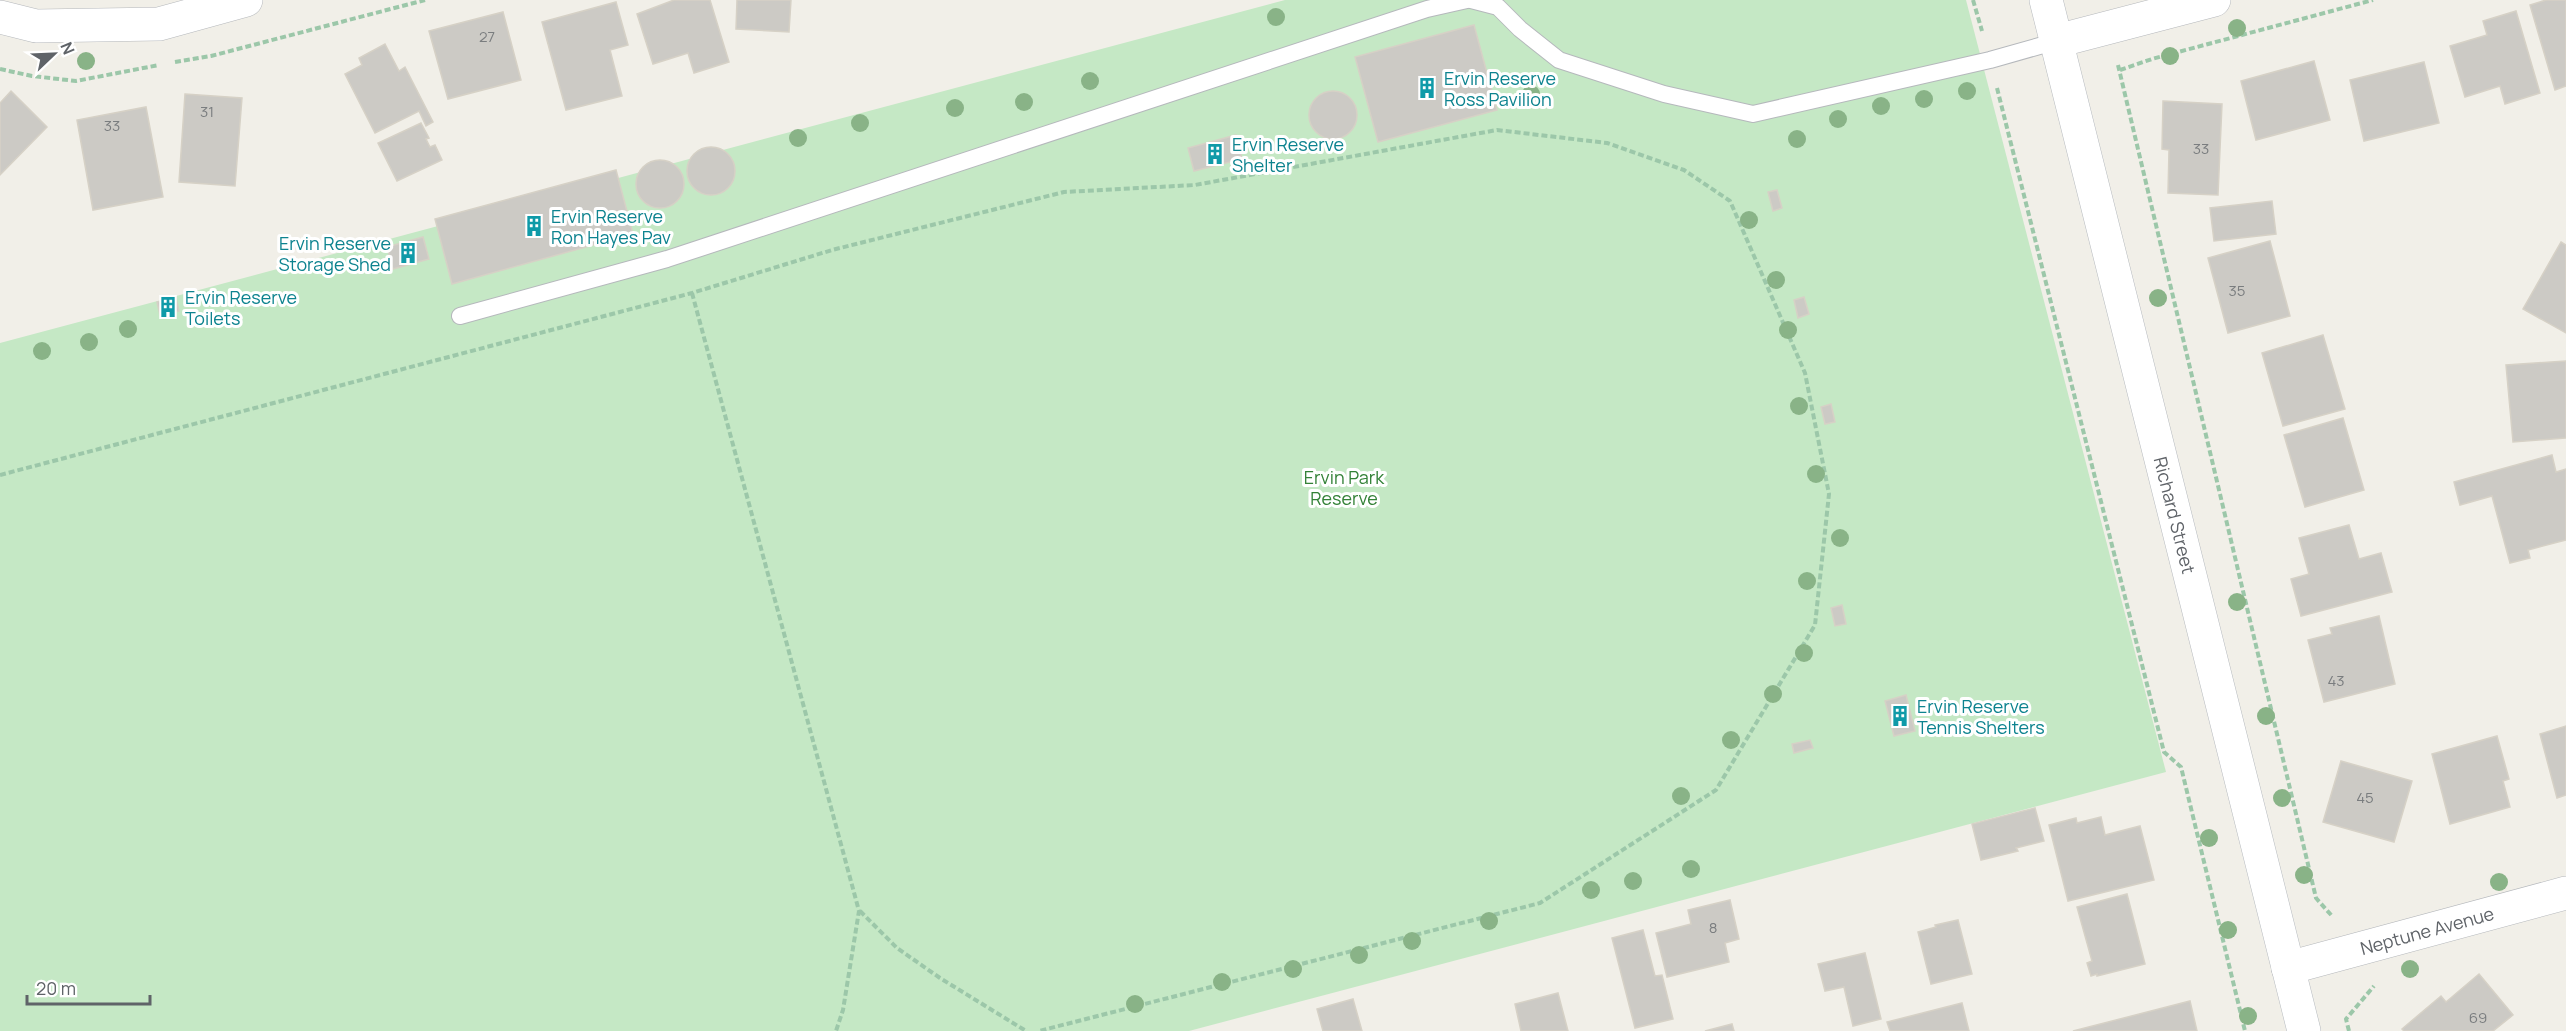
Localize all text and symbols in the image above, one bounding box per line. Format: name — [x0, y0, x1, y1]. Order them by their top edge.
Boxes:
north arrow — [24, 24, 84, 84]
house number: 27 — [479, 26, 495, 47]
text: N — [55, 39, 80, 58]
place label: Ervin Reserve Ross Pavilion — [1444, 66, 1556, 111]
building icon: Ervin Reserve Ross Pavilion — [1415, 76, 1439, 100]
house number: 31 — [200, 101, 214, 122]
house number: 33 — [104, 115, 120, 136]
place label: Ervin Reserve Shelter — [1232, 132, 1344, 177]
house number: 33 — [2193, 138, 2209, 159]
building icon: Ervin Reserve Shelter — [1203, 142, 1227, 166]
place label: Ervin Reserve Ron Hayes Pav — [551, 204, 671, 249]
building icon: Ervin Reserve Ron Hayes Pav — [522, 214, 546, 238]
place label: Ervin Reserve Storage Shed — [279, 231, 391, 276]
building icon: Ervin Reserve Storage Shed — [396, 241, 420, 265]
house number: 35 — [2229, 280, 2245, 301]
place label: Ervin Reserve Toilets — [185, 285, 297, 330]
building icon: Ervin Reserve Toilets — [156, 295, 180, 319]
street label: Richard Street — [2149, 454, 2201, 576]
park label: Ervin Park Reserve — [1304, 465, 1385, 510]
house number: 43 — [2327, 670, 2345, 691]
place label: Ervin Reserve Tennis Shelters — [1917, 694, 2045, 739]
building icon: Ervin Reserve Tennis Shelters — [1888, 704, 1912, 728]
house number: 45 — [2356, 787, 2374, 808]
street label: Neptune Avenue — [2357, 901, 2497, 960]
house number: 8 — [1709, 917, 1717, 938]
scale bar — [27, 968, 150, 1006]
text: 20 m — [36, 976, 76, 1000]
house number: 69 — [2469, 1007, 2487, 1028]

